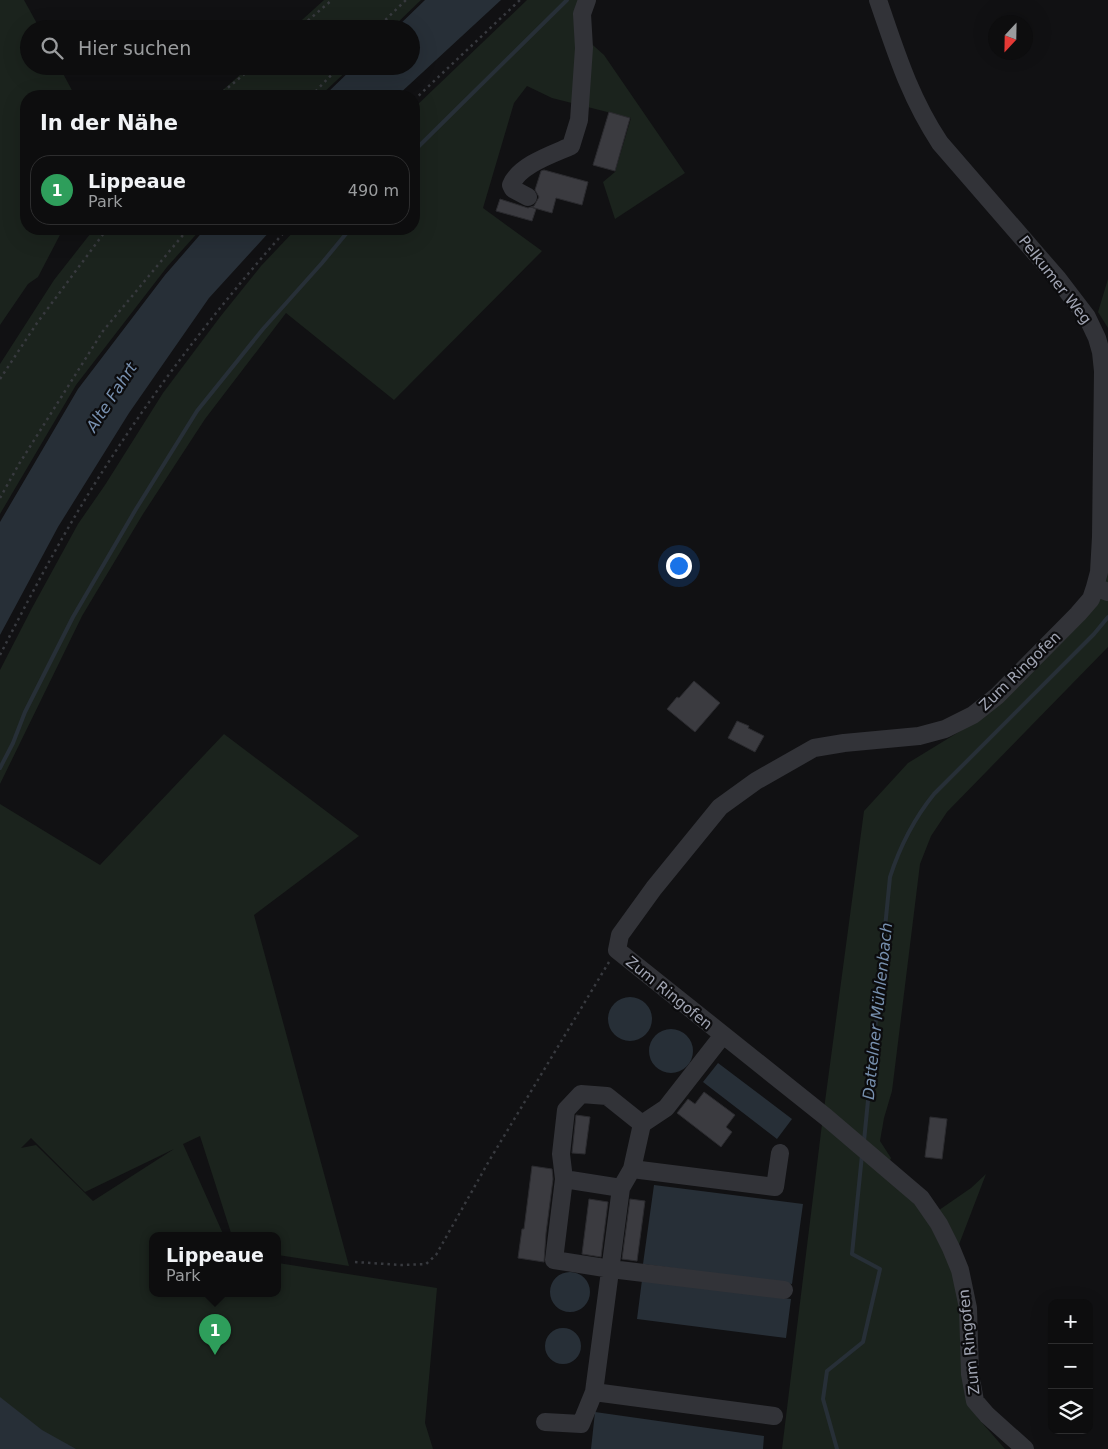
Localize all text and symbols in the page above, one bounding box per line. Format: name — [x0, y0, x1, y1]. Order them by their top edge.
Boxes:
north arrow — [988, 15, 1033, 60]
search box — [20, 20, 420, 75]
icon: search — [38, 34, 66, 62]
text: Hier suchen — [78, 37, 191, 59]
text: In der Nähe — [40, 111, 178, 135]
text: Lippeaue — [88, 170, 186, 192]
text: 1 — [51, 181, 63, 200]
text: 490 m — [348, 181, 399, 200]
text: Park — [88, 192, 123, 211]
street label: Pelkumer Weg — [1015, 232, 1095, 328]
water label: Alte Fahrt — [82, 359, 141, 436]
your location — [666, 553, 692, 579]
street label: Zum Ringofen — [976, 628, 1064, 714]
water label: Dattelner Mühlenbach — [859, 922, 896, 1101]
street label: Zum Ringofen — [622, 953, 716, 1033]
popup — [149, 1232, 281, 1297]
text: Lippeaue — [166, 1244, 264, 1266]
text: Park — [166, 1266, 201, 1285]
street label: Zum Ringofen — [955, 1288, 983, 1396]
map controls — [1048, 1299, 1093, 1434]
button: + — [1048, 1299, 1093, 1344]
pin: 1 — [199, 1314, 231, 1355]
button: − — [1048, 1344, 1093, 1389]
button: layers — [1048, 1389, 1093, 1434]

